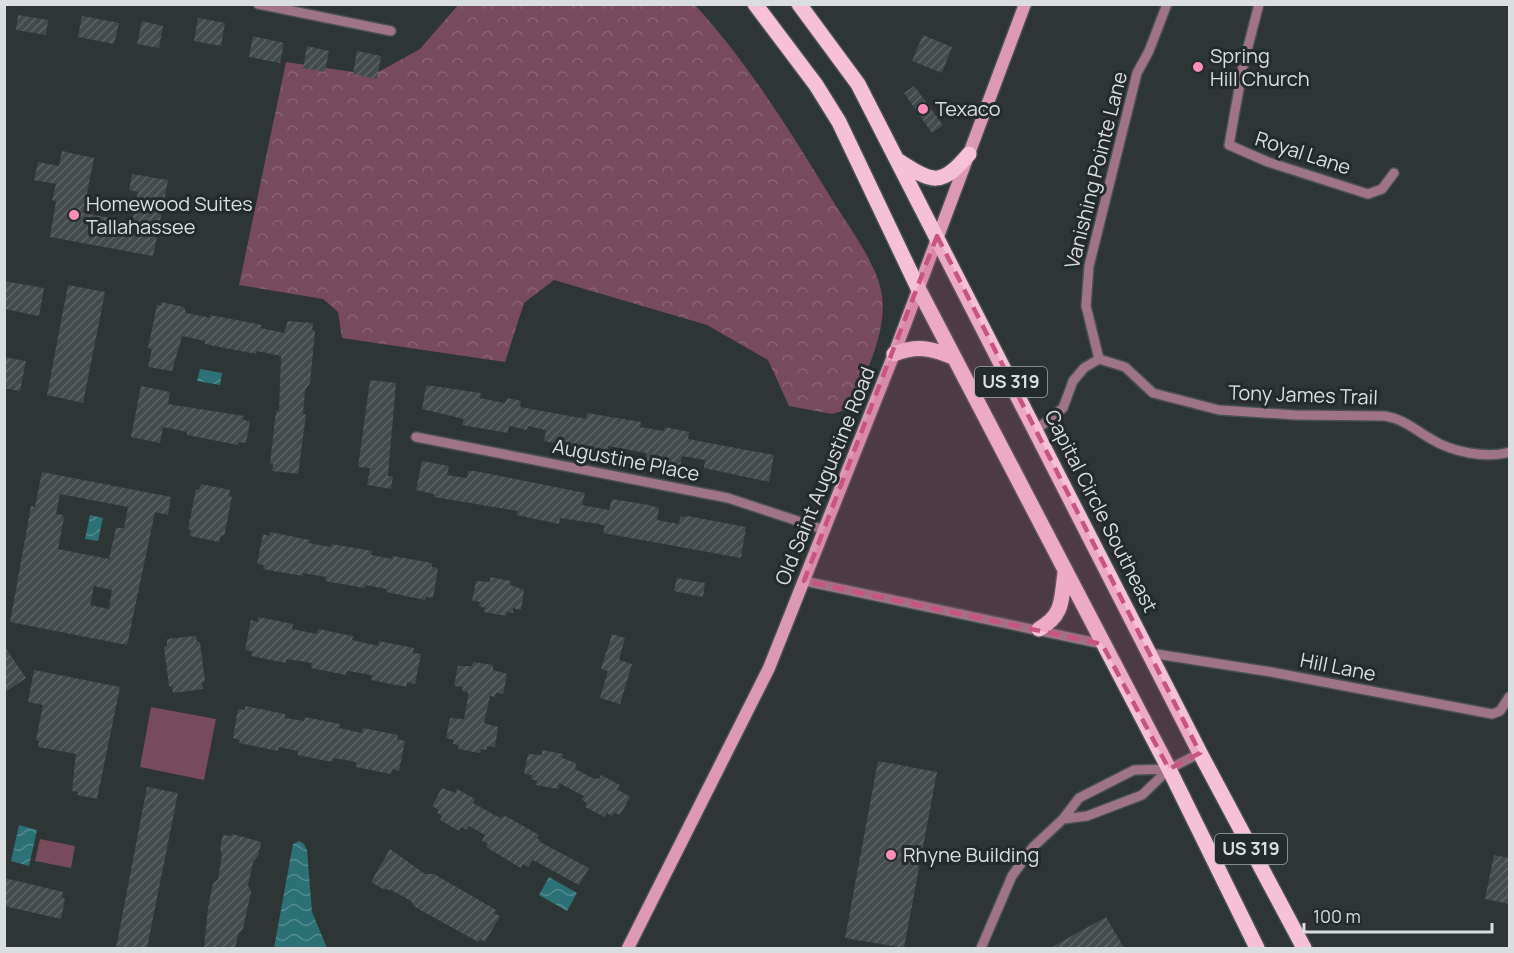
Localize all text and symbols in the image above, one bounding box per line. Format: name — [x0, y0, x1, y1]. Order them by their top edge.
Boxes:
place label: Spring Hill Church — [1210, 42, 1310, 92]
marker: Spring Hill Church — [1191, 60, 1205, 74]
street label: Vanishing Pointe Lane — [1058, 69, 1133, 271]
place label: Texaco — [935, 95, 1001, 122]
marker: Texaco — [916, 102, 930, 116]
street label: Royal Lane — [1252, 124, 1354, 181]
place label: Homewood Suites Tallahassee — [86, 190, 253, 240]
marker: Homewood Suites Tallahassee — [67, 208, 81, 222]
street label: Old Saint Augustine Road — [768, 363, 881, 589]
road number: US 319 — [975, 367, 1047, 397]
street label: Tony James Trail — [1228, 378, 1378, 411]
street label: Capital Circle Southeast — [1039, 405, 1164, 617]
street label: Augustine Place — [550, 432, 702, 487]
street label: Hill Lane — [1298, 646, 1378, 687]
road number: US 319 — [1215, 834, 1287, 864]
place label: Rhyne Building — [903, 841, 1039, 868]
marker: Rhyne Building — [884, 848, 898, 862]
scale bar — [1304, 896, 1492, 934]
text: 100 m — [1313, 904, 1361, 928]

